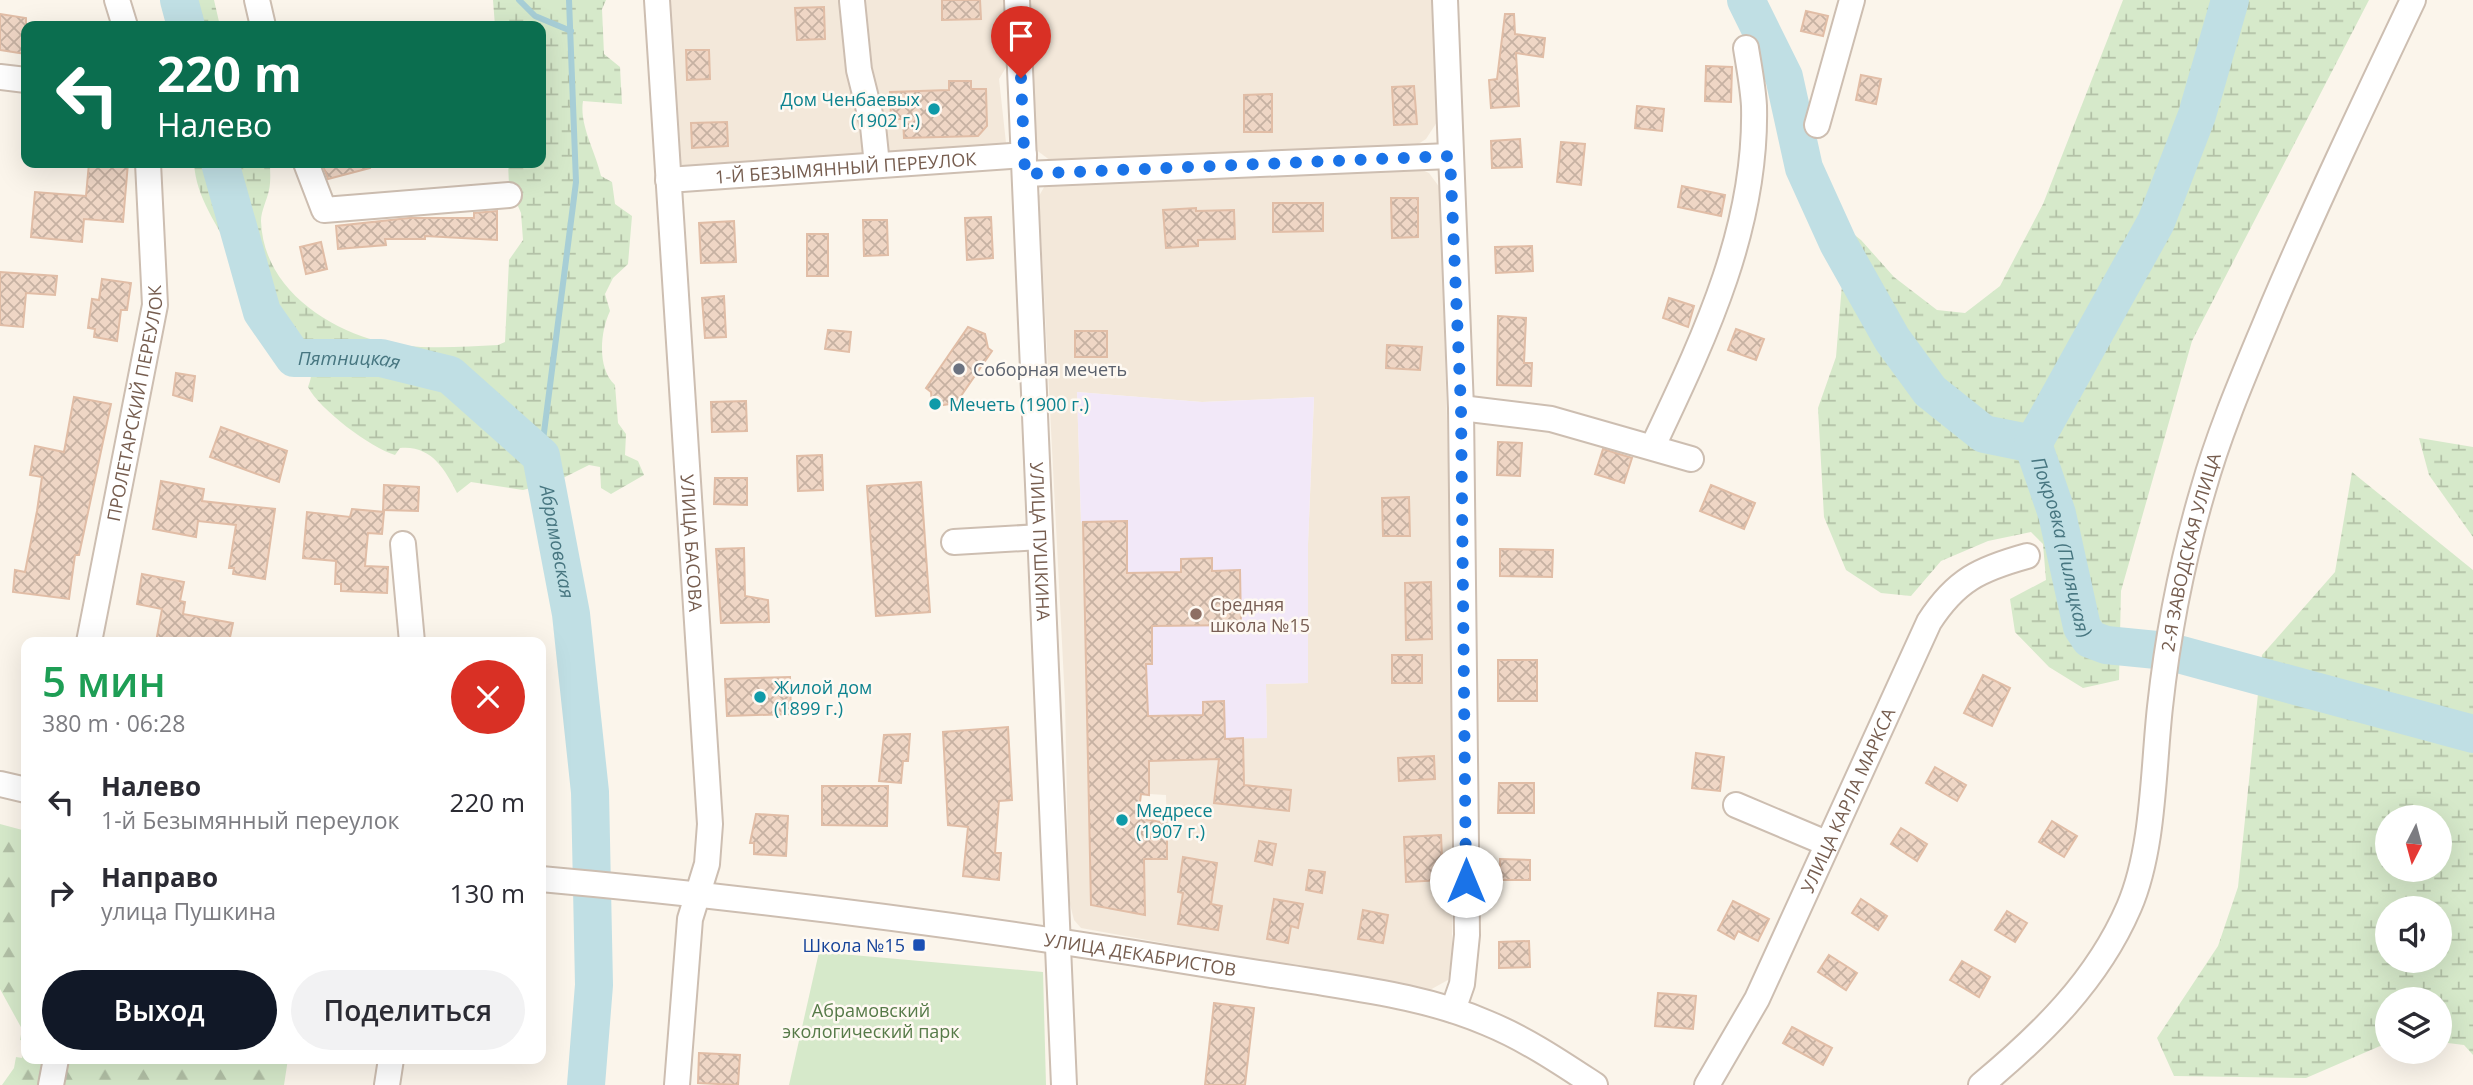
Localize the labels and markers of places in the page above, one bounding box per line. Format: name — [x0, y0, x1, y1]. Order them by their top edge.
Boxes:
pin — [991, 6, 1051, 78]
place label: Дом Ченбаевых (1902 г.) — [781, 87, 921, 132]
marker: Дом Ченбаевых (1902 г.) — [926, 101, 942, 117]
place label: Соборная мечеть — [973, 357, 1127, 381]
marker: Соборная мечеть — [951, 361, 967, 377]
place label: Мечеть (1900 г.) — [949, 392, 1089, 416]
marker: Мечеть (1900 г.) — [927, 396, 943, 412]
place label: Средняя школа №15 — [1210, 592, 1310, 637]
marker: Средняя школа №15 — [1188, 606, 1204, 622]
place label: Жилой дом (1899 г.) — [774, 675, 872, 720]
marker: Жилой дом (1899 г.) — [752, 689, 768, 705]
place label: Медресе (1907 г.) — [1136, 798, 1213, 843]
marker: Медресе (1907 г.) — [1114, 812, 1130, 828]
place label: Школа №15 — [802, 933, 905, 957]
marker: Школа №15 — [911, 937, 927, 953]

